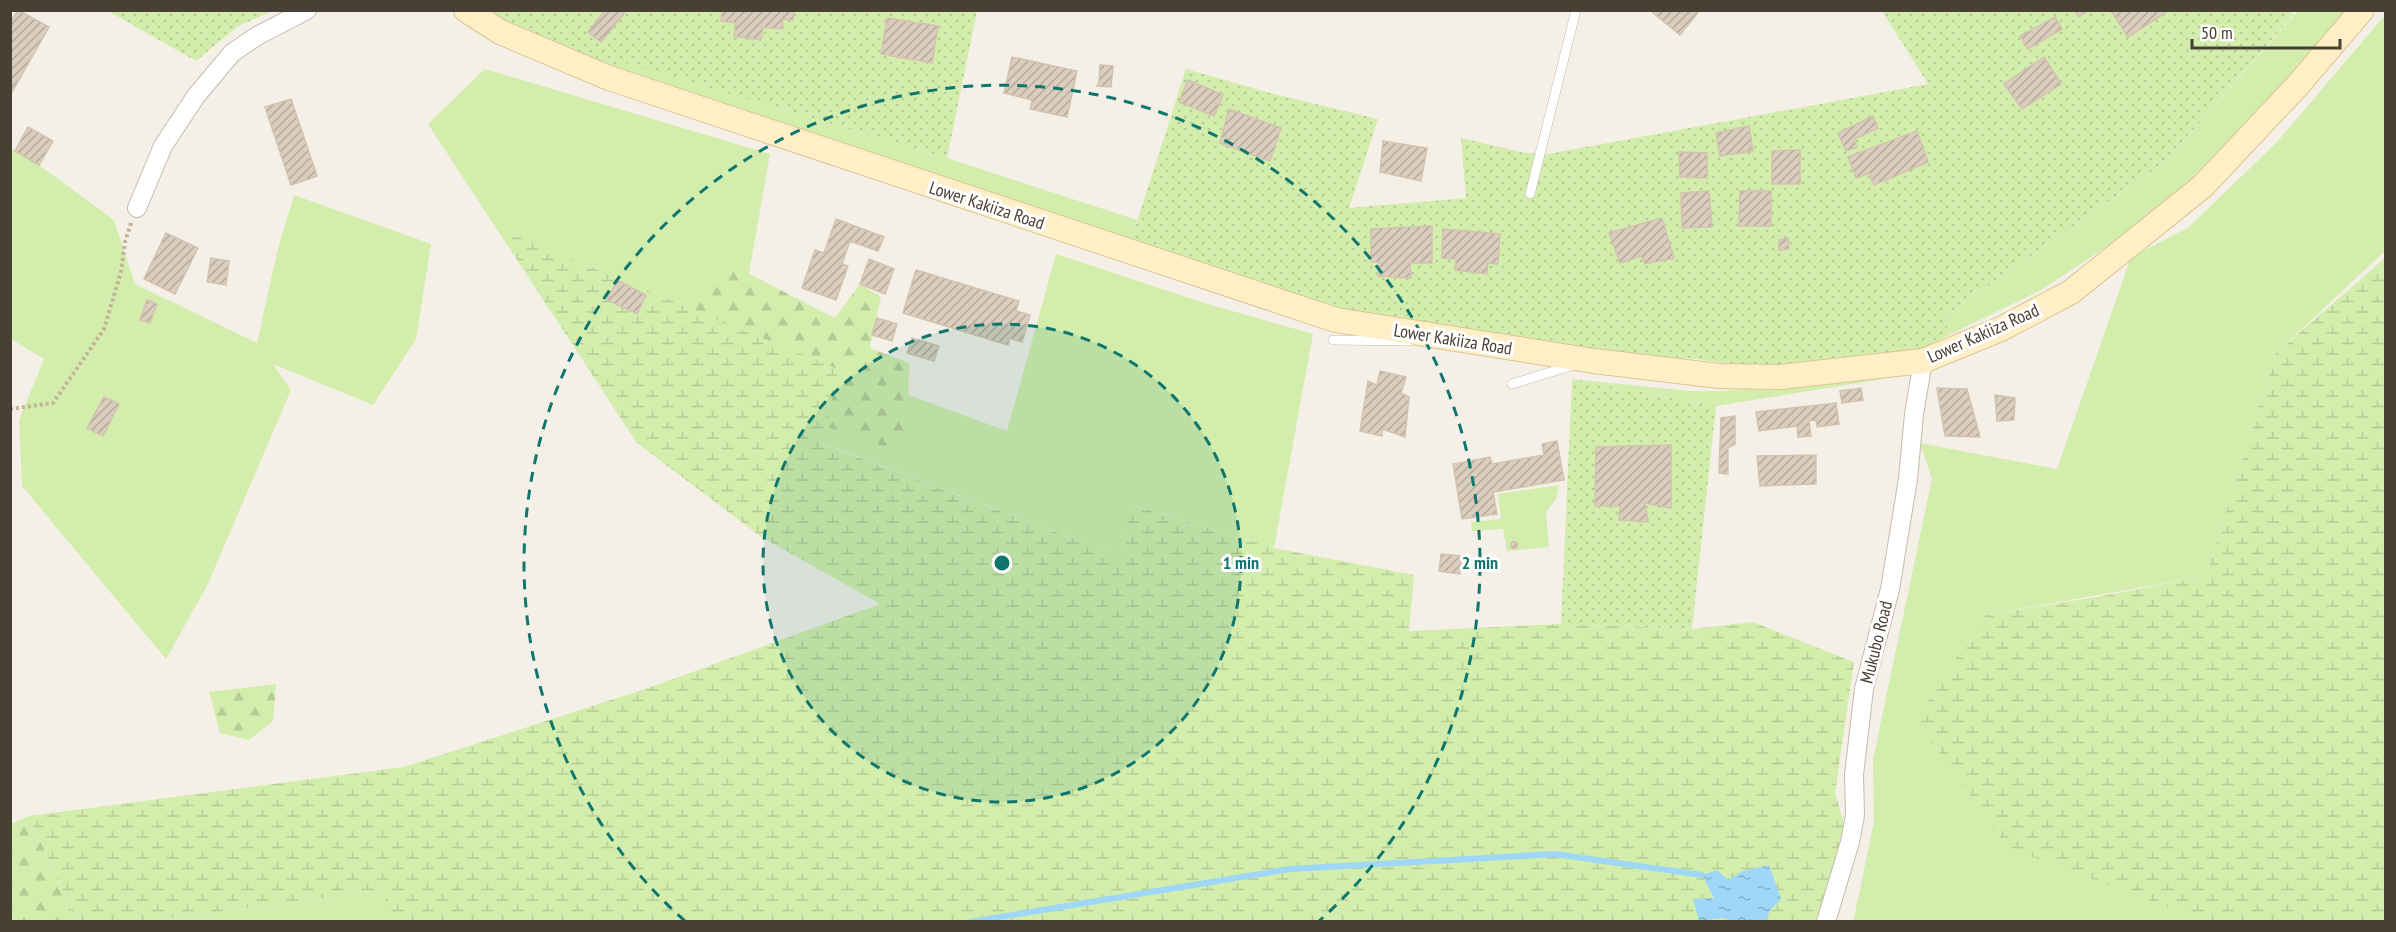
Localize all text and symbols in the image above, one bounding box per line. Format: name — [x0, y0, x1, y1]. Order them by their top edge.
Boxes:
scale bar — [2192, 12, 2340, 50]
text: 50 m — [2201, 21, 2233, 44]
street label: Lower Kakiiza Road — [927, 176, 1047, 234]
street label: Lower Kakiiza Road — [1924, 298, 2042, 368]
street label: Lower Kakiiza Road — [1392, 318, 1514, 360]
text: 1 min — [1223, 551, 1259, 574]
text: 2 min — [1462, 551, 1498, 574]
centre of rings — [992, 553, 1012, 573]
street label: Mukubo Road — [1855, 598, 1897, 686]

